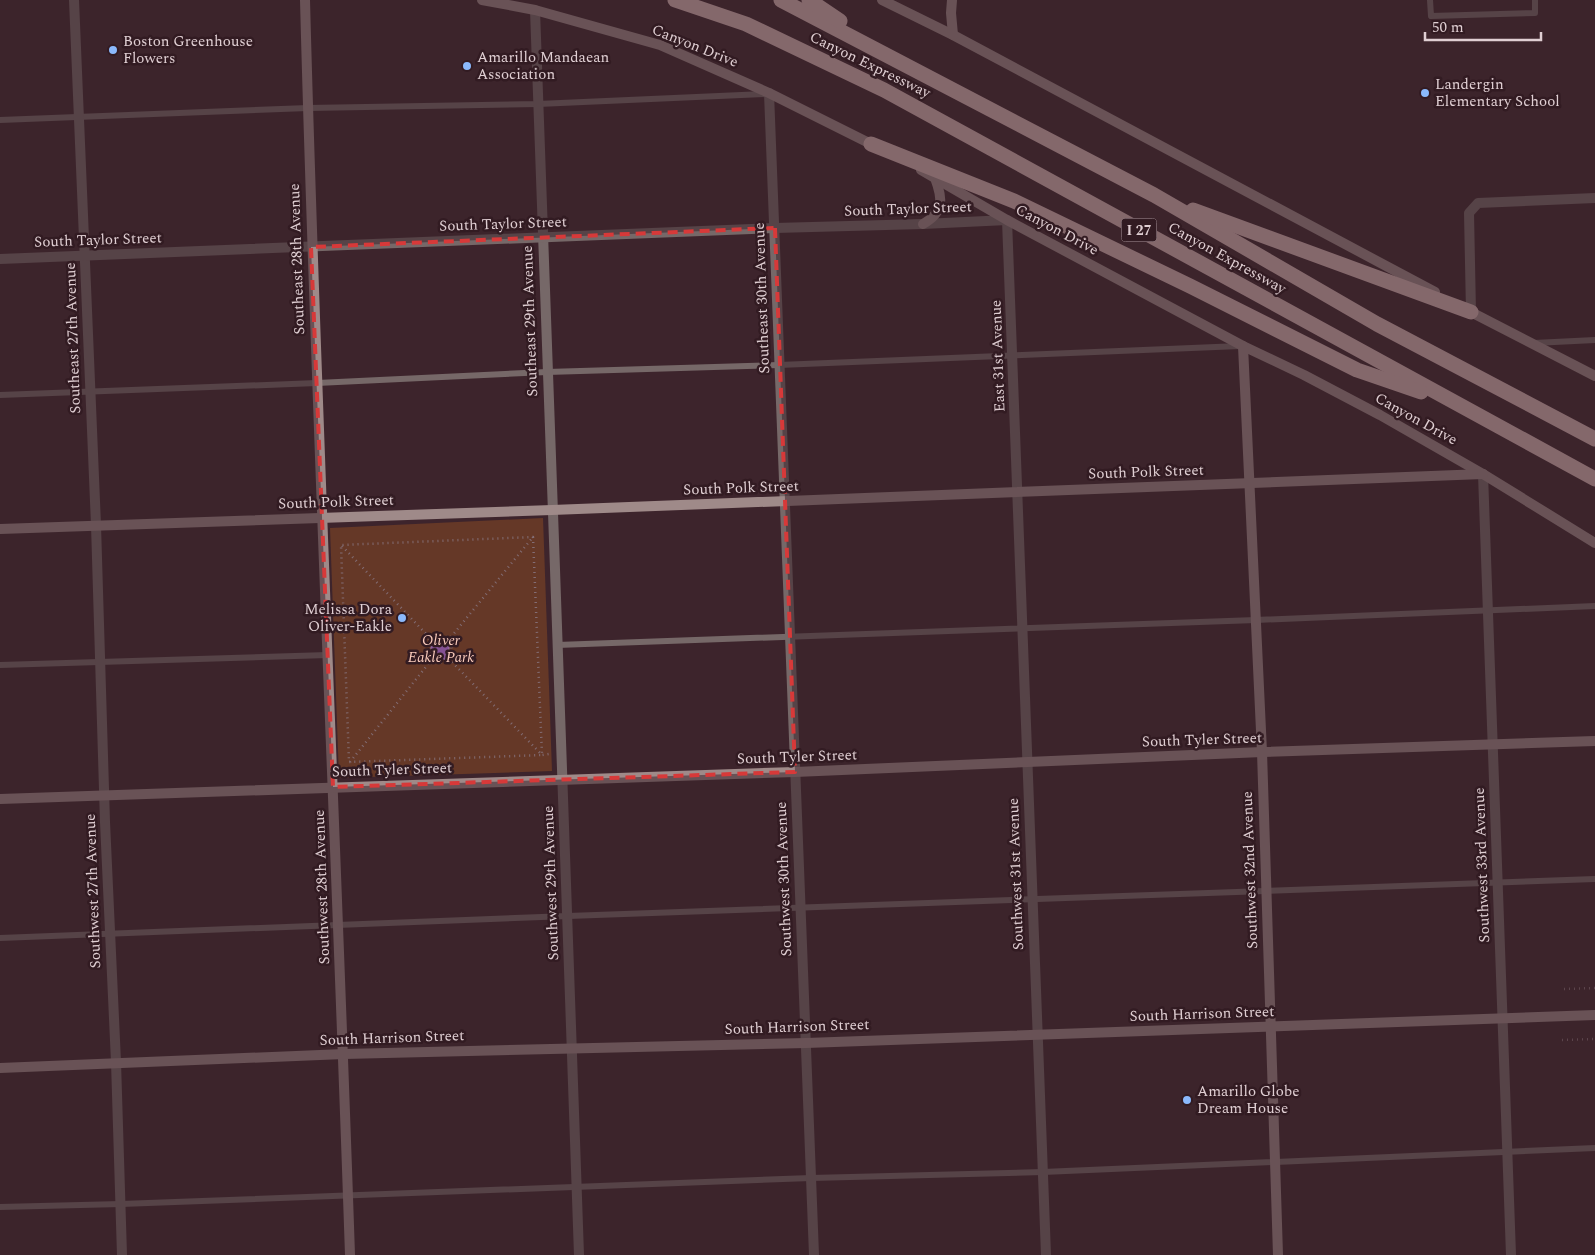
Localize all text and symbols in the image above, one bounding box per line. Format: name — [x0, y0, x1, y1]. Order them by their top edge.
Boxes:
scale bar — [1425, 10, 1541, 42]
text: 50 m — [1432, 16, 1464, 39]
street label: Canyon Drive — [648, 18, 742, 74]
street label: Canyon Expressway — [806, 26, 935, 105]
place label: Boston Greenhouse Flowers — [123, 30, 253, 70]
marker: Boston Greenhouse Flowers — [107, 44, 119, 56]
place label: Amarillo Mandaean Association — [477, 46, 610, 86]
marker: Amarillo Mandaean Association — [461, 60, 473, 72]
place label: Landergin Elementary School — [1435, 73, 1560, 113]
marker: Landergin Elementary School — [1419, 87, 1431, 99]
street label: Southeast 28th Avenue — [283, 183, 311, 335]
street label: South Taylor Street — [844, 195, 972, 223]
street label: Canyon Drive — [1011, 198, 1103, 262]
street label: South Taylor Street — [439, 210, 567, 238]
street label: Canyon Expressway — [1164, 216, 1291, 300]
road number: I 27 — [1122, 218, 1156, 242]
street label: Southeast 30th Avenue — [748, 222, 776, 374]
street label: South Taylor Street — [34, 226, 162, 254]
street label: Southeast 29th Avenue — [516, 245, 544, 397]
street label: Southeast 27th Avenue — [59, 262, 87, 414]
street label: East 31st Avenue — [985, 299, 1011, 413]
street label: Canyon Drive — [1370, 387, 1462, 451]
street label: South Polk Street — [1088, 458, 1204, 486]
street label: South Polk Street — [683, 474, 799, 502]
street label: South Polk Street — [278, 488, 394, 516]
place label: Melissa Dora Oliver-Eakle — [304, 598, 393, 638]
marker: Melissa Dora Oliver-Eakle — [396, 612, 408, 624]
park label: Oliver Eakle Park — [408, 629, 474, 669]
street label: South Tyler Street — [1141, 726, 1263, 754]
street label: South Tyler Street — [736, 743, 858, 771]
street label: South Tyler Street — [331, 756, 453, 784]
street label: Southwest 33rd Avenue — [1468, 787, 1496, 943]
street label: Southwest 32nd Avenue — [1236, 791, 1264, 949]
street label: Southwest 31st Avenue — [1002, 797, 1030, 951]
street label: Southwest 30th Avenue — [770, 801, 798, 957]
street label: Southwest 29th Avenue — [537, 805, 565, 961]
street label: Southwest 28th Avenue — [308, 809, 336, 965]
street label: Southwest 27th Avenue — [79, 813, 107, 969]
street label: South Harrison Street — [1129, 1000, 1275, 1028]
street label: South Harrison Street — [724, 1013, 870, 1041]
street label: South Harrison Street — [319, 1024, 465, 1052]
place label: Amarillo Globe Dream House — [1197, 1080, 1299, 1120]
marker: Amarillo Globe Dream House — [1181, 1094, 1193, 1106]

